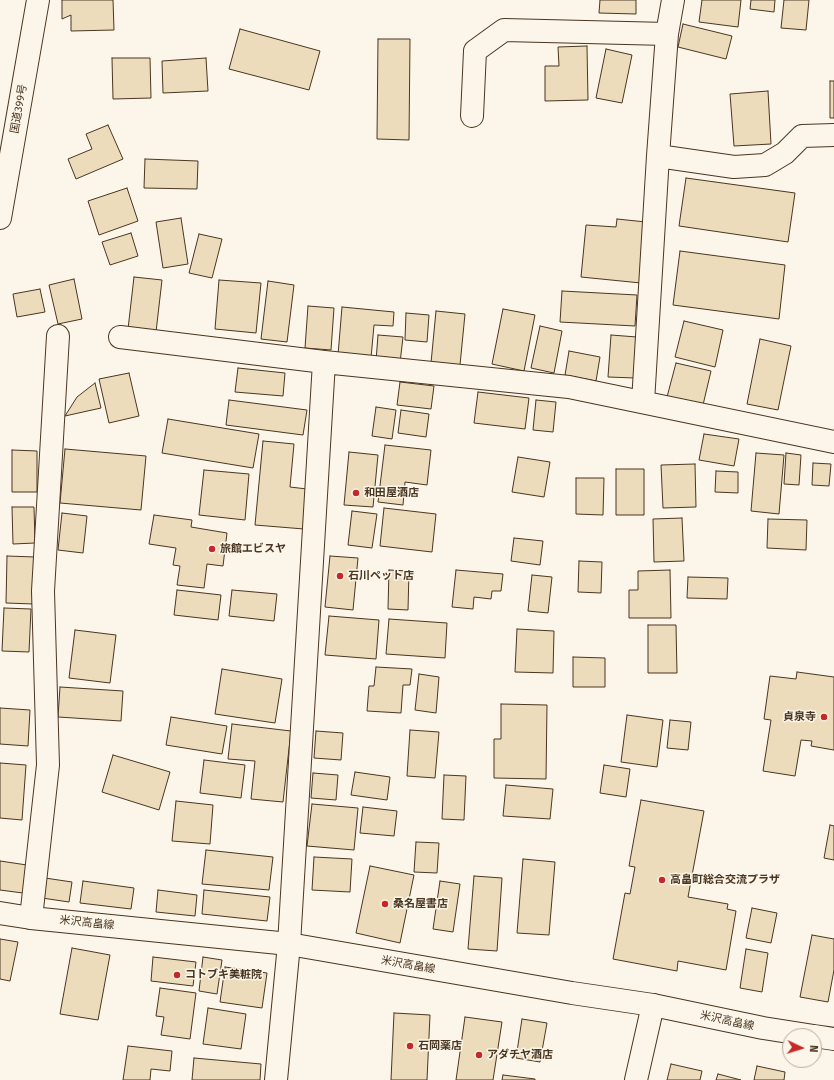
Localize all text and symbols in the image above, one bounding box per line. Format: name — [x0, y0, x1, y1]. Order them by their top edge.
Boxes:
street label: 国道399号 — [8, 83, 30, 135]
place label: 和田屋酒店 — [364, 486, 419, 500]
marker: 和田屋酒店 — [351, 488, 361, 498]
place label: 旅館エビスヤ — [220, 542, 286, 556]
marker: 旅館エビスヤ — [207, 544, 217, 554]
place label: 石川ペット店 — [348, 569, 414, 583]
marker: 石川ペット店 — [335, 571, 345, 581]
place label: 貞泉寺 — [783, 710, 816, 724]
marker: 貞泉寺 — [819, 712, 829, 722]
place label: 高畠町総合交流プラザ — [670, 873, 780, 887]
marker: 高畠町総合交流プラザ — [657, 875, 667, 885]
place label: 桑名屋書店 — [393, 897, 448, 911]
marker: 桑名屋書店 — [380, 899, 390, 909]
street label: 米沢高畠線 — [59, 914, 115, 932]
street label: 米沢高畠線 — [380, 954, 436, 976]
place label: コトブキ美粧院 — [185, 968, 262, 982]
marker: コトブキ美粧院 — [172, 970, 182, 980]
street label: 米沢高畠線 — [699, 1009, 755, 1033]
north arrow — [782, 1028, 822, 1068]
place label: 石岡薬店 — [418, 1039, 462, 1053]
marker: 石岡薬店 — [405, 1041, 415, 1051]
text: N — [807, 1045, 820, 1053]
place label: アダチヤ酒店 — [487, 1048, 553, 1062]
marker: アダチヤ酒店 — [474, 1050, 484, 1060]

